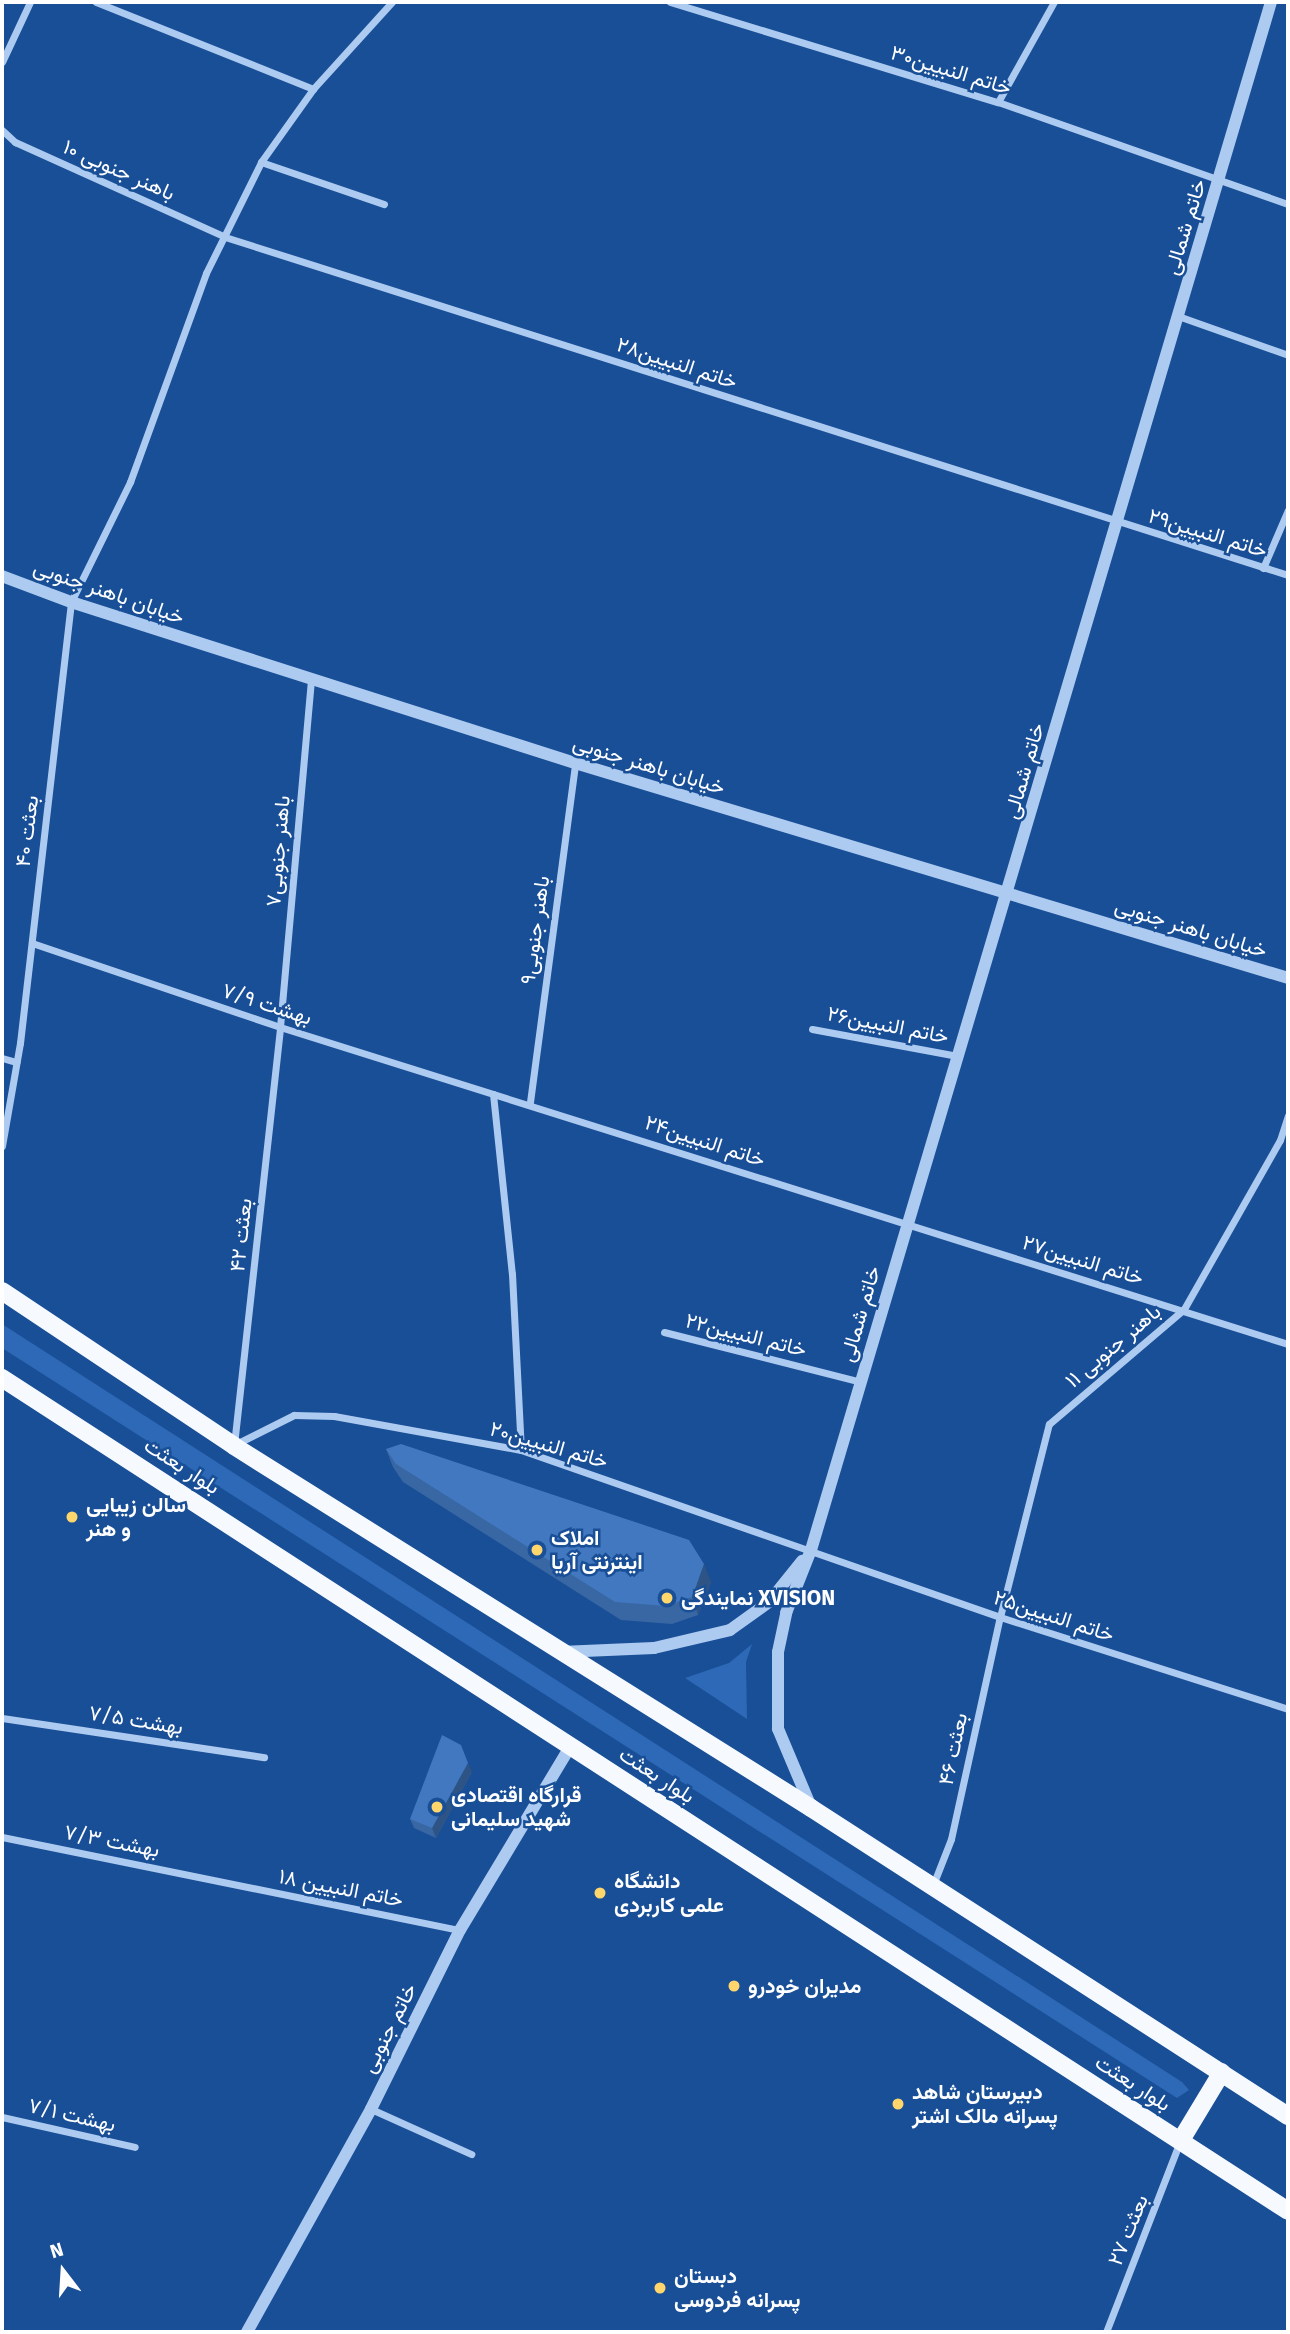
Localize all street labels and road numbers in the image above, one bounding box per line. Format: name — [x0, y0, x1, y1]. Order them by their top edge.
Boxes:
street label: خاتم النبیین۳۰ — [888, 40, 1014, 100]
street label: باهنر جنوبی ۱۰ — [59, 134, 179, 206]
street label: خاتم شمالی — [1159, 176, 1211, 278]
street label: خاتم النبیین۲۸ — [614, 332, 740, 394]
street label: خاتم النبیین۲۹ — [1145, 503, 1271, 563]
street label: خیابان باهنر جنوبی — [30, 554, 188, 630]
street label: خاتم شمالی — [998, 720, 1050, 822]
street label: خیابان باهنر جنوبی — [570, 730, 728, 800]
street label: بعثت ۴۰ — [10, 794, 44, 868]
street label: باهنر جنوبی۷ — [261, 794, 295, 908]
street label: باهنر جنوبی۹ — [515, 874, 555, 986]
street label: خیابان باهنر جنوبی — [1112, 893, 1270, 963]
street label: بهشت ۷/۹ — [219, 978, 315, 1030]
street label: خاتم النبیین۲۶ — [825, 1001, 951, 1049]
street label: خاتم النبیین۲۴ — [642, 1110, 768, 1172]
street label: بعثت ۴۲ — [225, 1197, 257, 1273]
street label: خاتم النبیین۲۷ — [1019, 1230, 1147, 1290]
street label: خاتم شمالی — [834, 1263, 886, 1365]
street label: باهنر جنوبی ۱۱ — [1060, 1299, 1166, 1393]
street label: خاتم النبیین۲۲ — [683, 1308, 809, 1362]
street label: خاتم النبیین۲۰ — [487, 1416, 611, 1474]
street label: بلوار بعثت — [139, 1432, 225, 1500]
street label: خاتم النبیین۲۵ — [990, 1585, 1118, 1647]
street label: بهشت ۷/۵ — [87, 1700, 185, 1740]
street label: بعثت ۴۶ — [933, 1711, 973, 1787]
street label: بلوار بعثت — [614, 1741, 700, 1809]
street label: بهشت ۷/۳ — [62, 1819, 162, 1863]
street label: خاتم النبیین ۱۸ — [277, 1864, 405, 1912]
street label: خاتم جنوبی — [356, 1979, 422, 2077]
street label: بلوار بعثت — [1090, 2049, 1176, 2117]
street label: بهشت ۷/۱ — [26, 2093, 118, 2137]
street label: بعثت ۲۷ — [1102, 2191, 1154, 2269]

